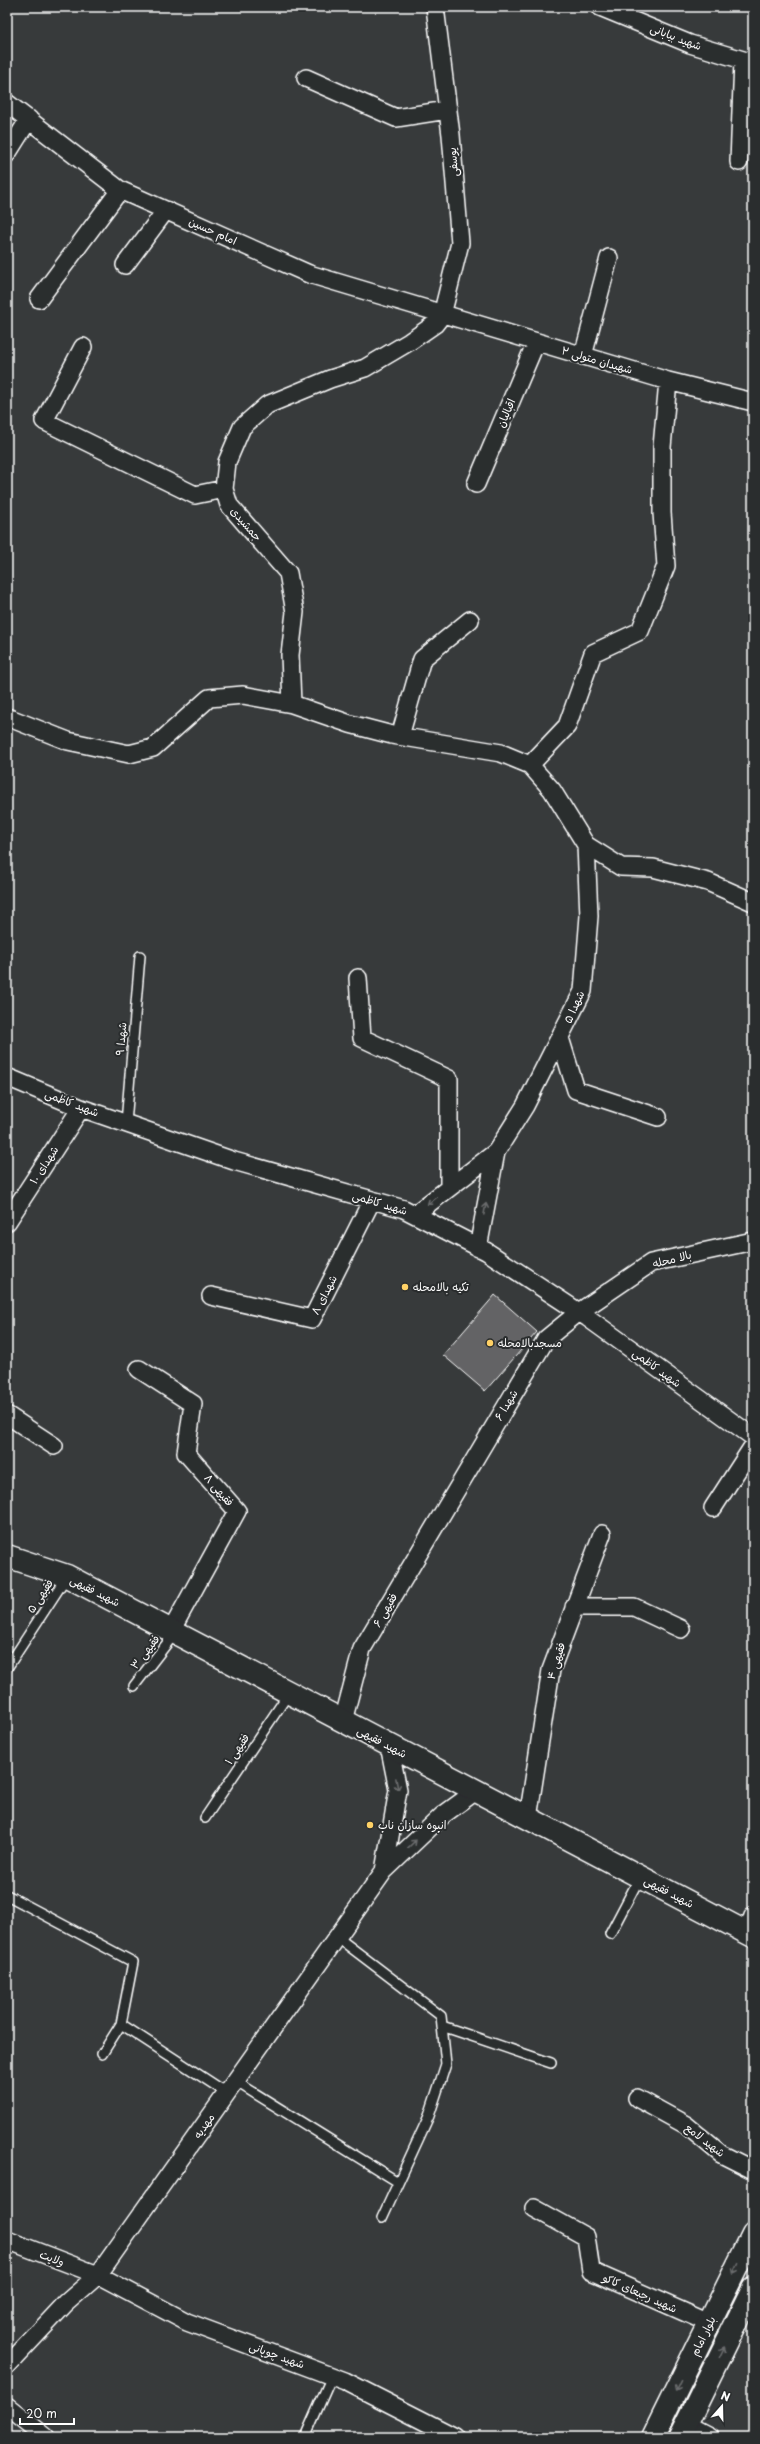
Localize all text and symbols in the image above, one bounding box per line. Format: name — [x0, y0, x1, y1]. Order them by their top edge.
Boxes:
street label: شهید بیابانی — [648, 19, 704, 54]
street label: یوسفی — [443, 147, 462, 177]
street label: امام حسین — [186, 212, 240, 250]
street label: شهیدان متولی ۲ — [560, 341, 635, 378]
street label: اقبالیان — [492, 396, 519, 430]
street label: جمشیدی — [227, 503, 266, 545]
street label: شهدا ۵ — [559, 988, 588, 1026]
street label: شهدا ۹ — [111, 1021, 130, 1056]
street label: شهید کاظمی — [43, 1084, 102, 1121]
street label: شهدای ۱۰ — [25, 1142, 62, 1187]
street label: شهید کاظمی — [351, 1186, 410, 1219]
one-way arrow — [426, 1197, 437, 1206]
one-way arrow — [482, 1203, 490, 1216]
street label: بالا محله — [651, 1245, 693, 1272]
street label: شهدای ۸ — [306, 1272, 341, 1318]
place label: تکیه بالامحله — [413, 1278, 470, 1295]
marker: تکیه بالامحله — [400, 1282, 410, 1292]
place label: مسجدبالامحله — [498, 1334, 562, 1351]
marker: مسجدبالامحله — [485, 1338, 495, 1348]
street label: شهید کاظمی — [629, 1344, 685, 1391]
street label: شهدا ۶ — [490, 1386, 521, 1423]
street label: فقیهی ۸ — [201, 1470, 238, 1510]
street label: شهید فقیهی — [67, 1571, 123, 1610]
street label: فقیهی ۵ — [22, 1575, 57, 1616]
street label: فقیهی ۶ — [368, 1590, 401, 1630]
street label: فقیهی ۳ — [126, 1631, 163, 1672]
street label: فقیهی ۴ — [542, 1640, 569, 1682]
street label: شهید فقیهی — [354, 1721, 410, 1762]
street label: فقیهی ۱ — [220, 1730, 253, 1768]
one-way arrow — [393, 1777, 401, 1790]
place label: انبوه سازان ناب — [378, 1816, 446, 1833]
marker: انبوه سازان ناب — [365, 1820, 375, 1830]
one-way arrow — [407, 1839, 417, 1849]
street label: شهید فقیهی — [641, 1871, 697, 1912]
street label: مهدیه — [189, 2110, 218, 2142]
street label: شهید لامع — [681, 2119, 729, 2161]
street label: ولایت — [37, 2245, 67, 2270]
one-way arrow — [732, 2263, 739, 2275]
street label: شهید رجبعای کاکو — [599, 2268, 680, 2317]
street label: بلوار امام — [686, 2313, 720, 2359]
street label: شهید چوپانی — [247, 2337, 307, 2372]
one-way arrow — [719, 2346, 726, 2358]
one-way arrow — [674, 2379, 681, 2391]
north arrow — [702, 2386, 742, 2426]
text: N — [719, 2387, 733, 2406]
scale bar — [20, 2400, 74, 2426]
text: 20 m — [26, 2404, 57, 2422]

